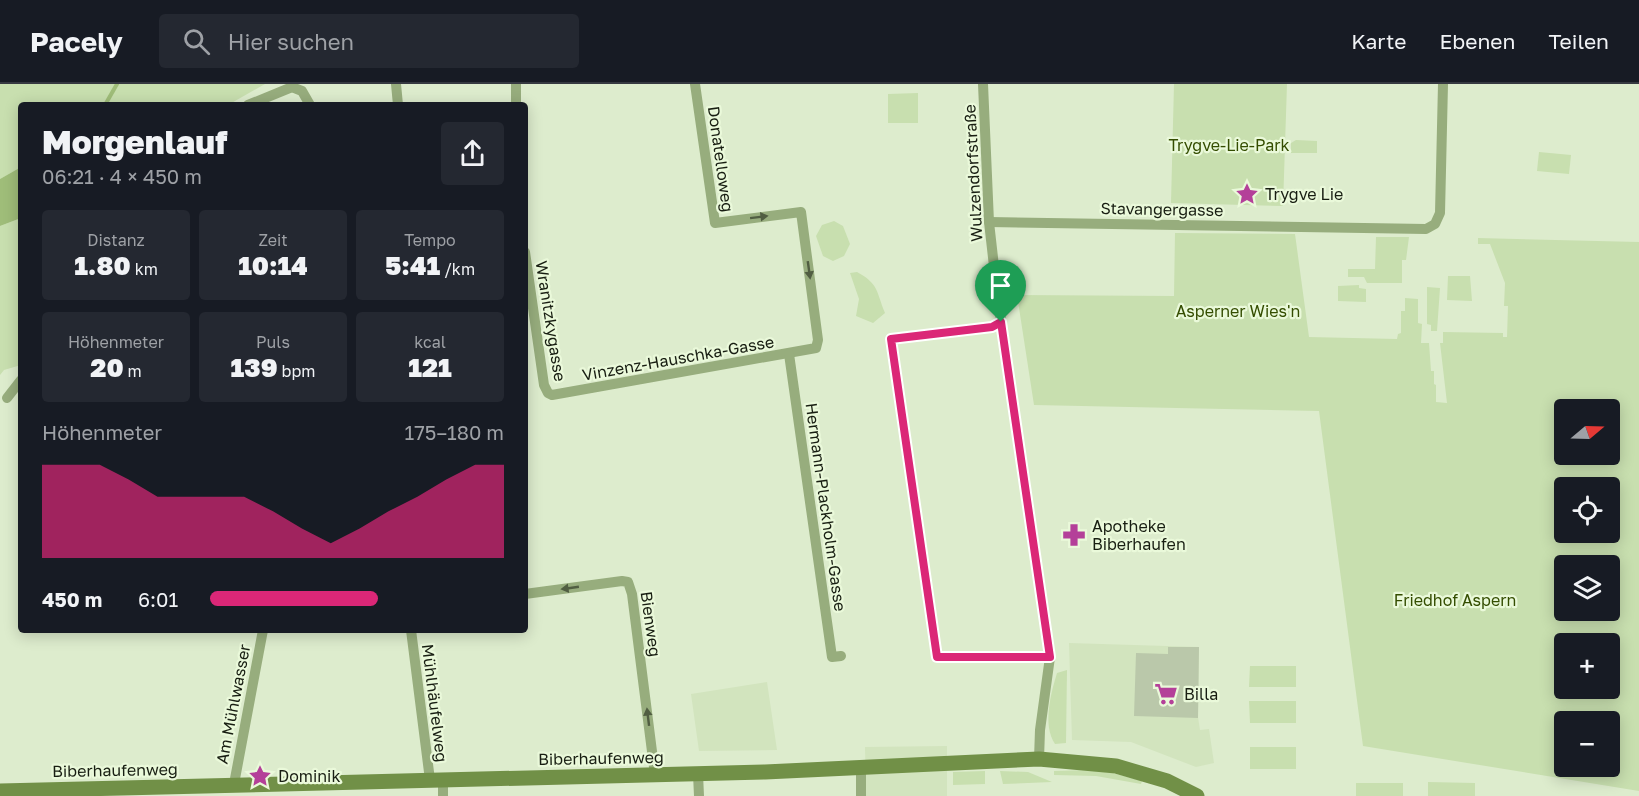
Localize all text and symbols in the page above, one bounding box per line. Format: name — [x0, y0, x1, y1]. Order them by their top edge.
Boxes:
search box — [159, 14, 579, 68]
text: Pacely — [30, 25, 123, 58]
icon: search — [180, 25, 213, 58]
text: Hier suchen — [228, 28, 354, 55]
text: Karte — [1351, 28, 1407, 54]
text: Ebenen — [1440, 28, 1515, 54]
text: Teilen — [1548, 28, 1609, 54]
street label: Wulzendorfstraße — [959, 104, 987, 242]
street label: Donatelloweg — [704, 105, 738, 213]
text: Morgenlauf — [42, 122, 227, 161]
button: share — [441, 122, 504, 185]
park label: Trygve-Lie-Park — [1168, 135, 1290, 155]
text: 06:21 · 4 × 450 m — [42, 164, 202, 188]
place icon: Trygve Lie — [1234, 181, 1260, 207]
place label: Trygve Lie — [1265, 184, 1343, 204]
street label: Stavangergasse — [1100, 198, 1224, 220]
one-way arrow — [749, 213, 768, 222]
text: Distanz — [87, 230, 145, 250]
text: Zeit — [258, 230, 288, 250]
text: Tempo — [404, 230, 456, 250]
text: 1.80 — [74, 250, 131, 281]
text: 10:14 — [238, 250, 308, 281]
text: 5:41 — [385, 250, 440, 281]
text: km — [131, 259, 158, 279]
text: /km — [440, 259, 475, 279]
street label: Wranitzkygasse — [532, 259, 570, 383]
pin — [975, 260, 1026, 322]
one-way arrow — [804, 261, 813, 280]
icon: arrive — [984, 269, 1017, 302]
park label: Asperner Wies'n — [1176, 301, 1300, 321]
street label: Vinzenz-Hauschka-Gasse — [580, 331, 776, 385]
text: Höhenmeter — [68, 332, 164, 352]
text: Puls — [256, 332, 290, 352]
text: kcal — [414, 332, 446, 352]
text: 20 — [90, 352, 124, 383]
text: 139 — [231, 352, 278, 383]
text: 121 — [408, 352, 452, 383]
text: m — [124, 361, 142, 381]
text: bpm — [278, 361, 315, 381]
north arrow — [1554, 399, 1620, 465]
map controls — [1554, 399, 1620, 777]
street label: Hermann-Plackholm-Gasse — [801, 401, 851, 613]
text: Höhenmeter — [42, 420, 162, 444]
text: 175–180 m — [405, 420, 504, 444]
button: locate — [1554, 477, 1620, 543]
place label: Apotheke Biberhaufen — [1092, 516, 1186, 554]
pharmacy icon: Apotheke Biberhaufen — [1061, 522, 1087, 548]
button: layers — [1554, 555, 1620, 621]
one-way arrow — [561, 583, 580, 592]
text: 450 m — [42, 587, 102, 611]
text: 6:01 — [138, 587, 178, 611]
street label: Bienweg — [637, 590, 665, 658]
park label: Friedhof Aspern — [1394, 590, 1516, 610]
button: + — [1554, 633, 1620, 699]
street label: Am Mühlwasser — [212, 643, 254, 765]
street label: Mühlhäufelweg — [418, 643, 452, 763]
supermarket icon: Billa — [1153, 681, 1179, 707]
place label: Billa — [1184, 684, 1218, 704]
one-way arrow — [643, 707, 653, 726]
button: − — [1554, 711, 1620, 777]
street label: Biberhaufenweg — [538, 747, 664, 769]
street label: Biberhaufenweg — [52, 759, 178, 781]
place icon: Dominik — [247, 763, 273, 789]
place label: Dominik — [278, 766, 340, 786]

